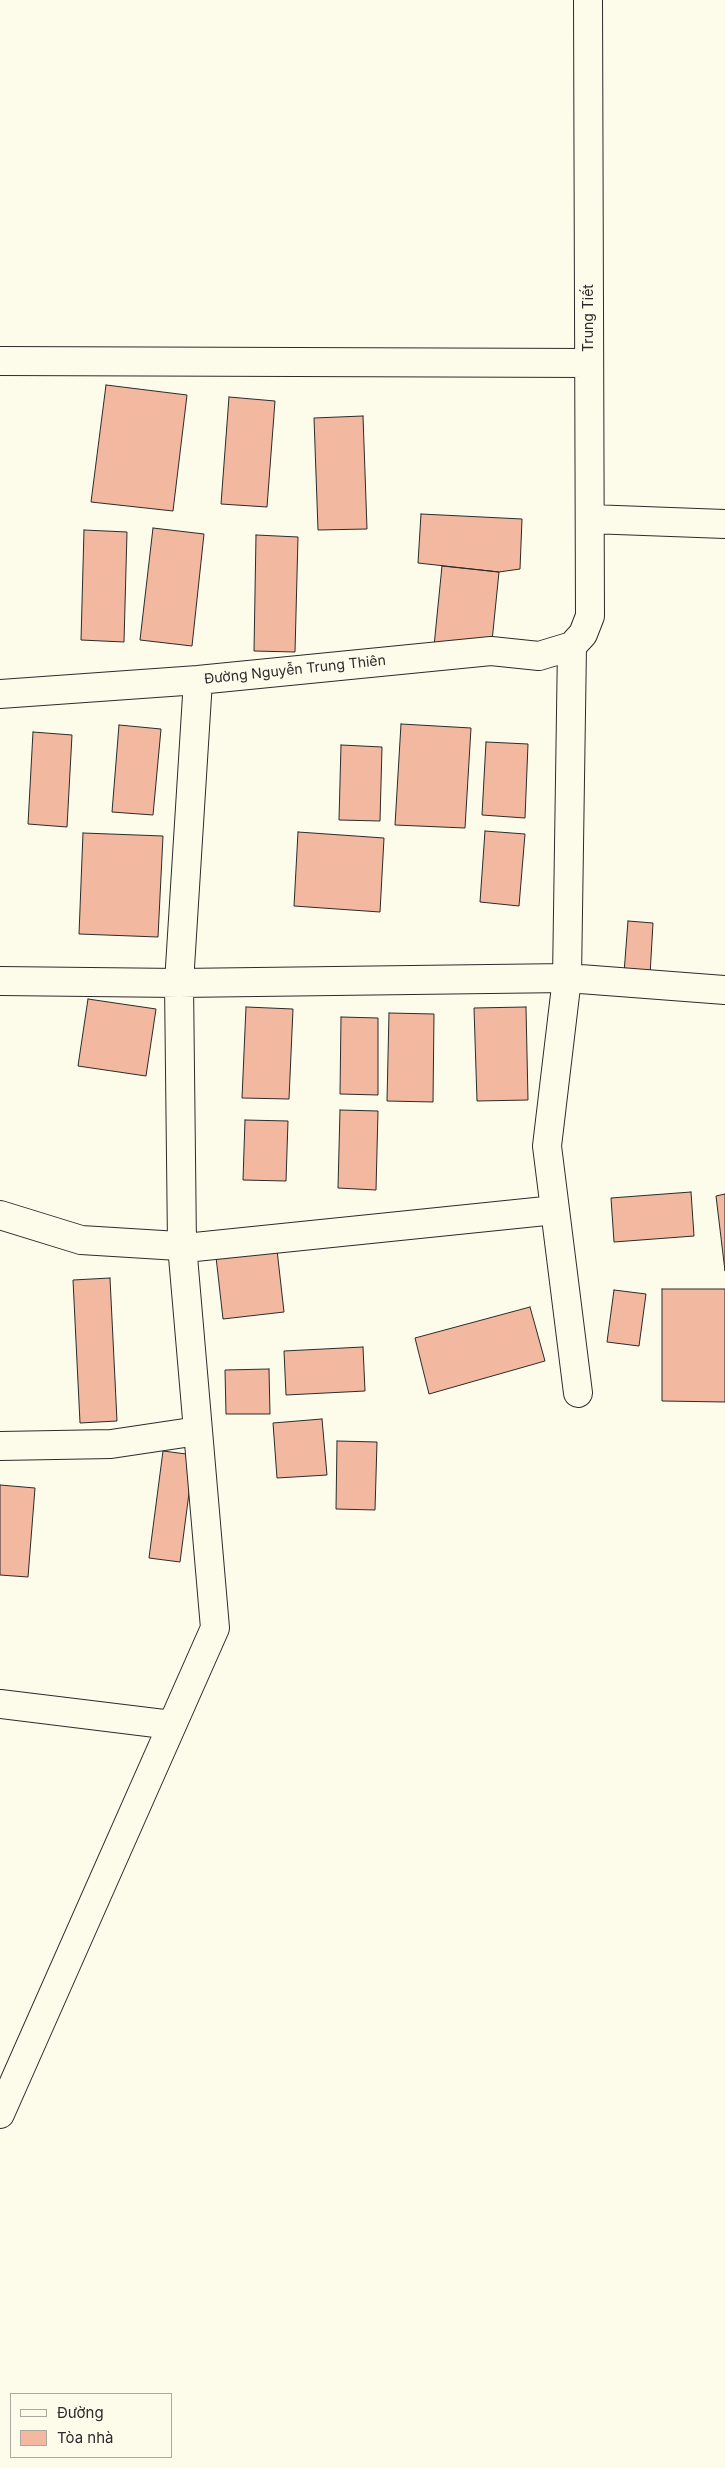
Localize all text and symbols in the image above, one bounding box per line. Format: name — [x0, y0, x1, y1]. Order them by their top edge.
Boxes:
street label: Trung Tiết — [581, 284, 597, 352]
street label: Đường Nguyễn Trung Thiên — [203, 652, 387, 688]
legend — [10, 2393, 172, 2458]
text: Đường — [57, 2403, 104, 2422]
text: Tòa nhà — [57, 2428, 113, 2447]

